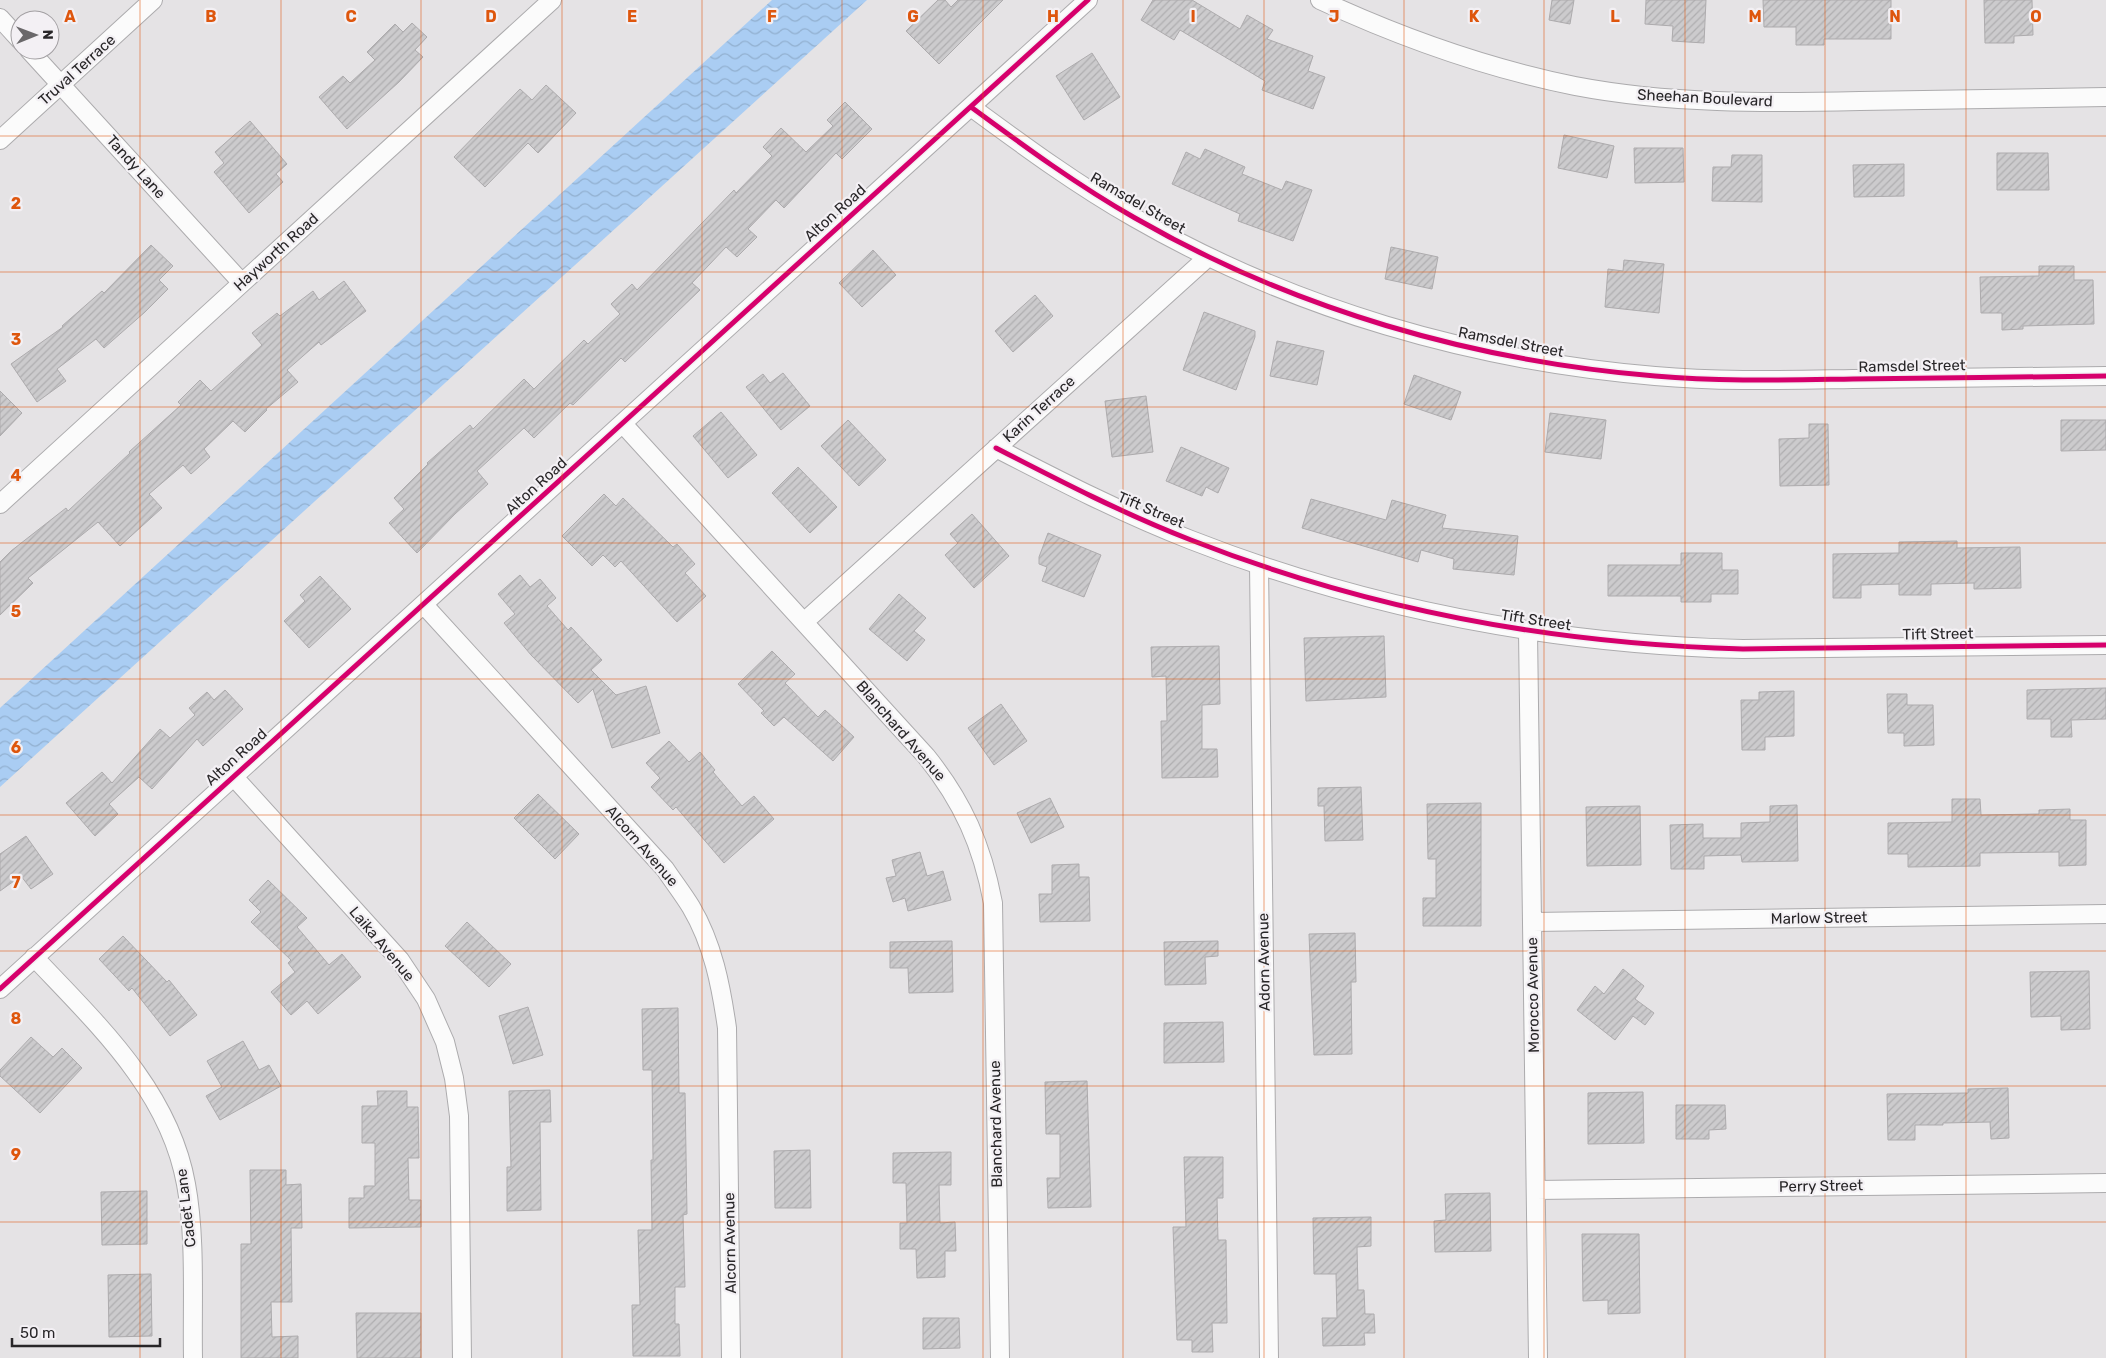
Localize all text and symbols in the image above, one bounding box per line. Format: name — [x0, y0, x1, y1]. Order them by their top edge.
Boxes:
text: A — [64, 7, 76, 26]
text: B — [205, 7, 217, 26]
text: C — [345, 7, 357, 26]
text: D — [485, 7, 497, 26]
text: E — [627, 7, 637, 26]
text: F — [767, 7, 777, 26]
text: G — [907, 7, 919, 26]
text: H — [1047, 7, 1059, 26]
text: I — [1190, 7, 1196, 26]
text: J — [1329, 7, 1339, 26]
text: K — [1469, 7, 1480, 26]
text: L — [1610, 7, 1620, 26]
text: M — [1748, 7, 1762, 26]
text: N — [1889, 7, 1901, 26]
text: O — [2030, 7, 2042, 26]
north arrow — [10, 10, 60, 60]
text: N — [39, 30, 56, 40]
street label: Truval Terrace — [35, 31, 119, 109]
street label: Sheehan Boulevard — [1637, 85, 1773, 111]
street label: Tandy Lane — [103, 131, 169, 203]
street label: Ramsdel Street — [1087, 168, 1189, 238]
street label: Alton Road — [801, 181, 869, 245]
text: 2 — [11, 194, 21, 213]
street label: Hayworth Road — [230, 209, 322, 295]
street label: Ramsdel Street — [1457, 323, 1565, 361]
text: 3 — [11, 330, 21, 349]
street label: Ramsdel Street — [1858, 356, 1966, 376]
street label: Karin Terrace — [999, 372, 1079, 446]
street label: Alton Road — [502, 454, 570, 518]
text: 4 — [11, 466, 22, 485]
street label: Tift Street — [1115, 488, 1187, 532]
text: 5 — [11, 602, 21, 621]
street label: Tift Street — [1500, 606, 1573, 634]
street label: Tift Street — [1902, 624, 1974, 644]
street label: Blanchard Avenue — [853, 677, 949, 785]
street label: Alton Road — [202, 725, 270, 789]
text: 6 — [11, 738, 21, 757]
street label: Alcorn Avenue — [602, 802, 682, 890]
text: 7 — [11, 873, 21, 892]
street label: Laika Avenue — [346, 903, 418, 985]
street label: Marlow Street — [1771, 908, 1868, 928]
street label: Adorn Avenue — [1254, 913, 1274, 1011]
street label: Morocco Avenue — [1523, 937, 1543, 1053]
text: 8 — [11, 1009, 22, 1028]
street label: Blanchard Avenue — [986, 1060, 1006, 1188]
text: 9 — [11, 1145, 21, 1164]
street label: Cadet Lane — [172, 1168, 200, 1248]
street label: Perry Street — [1779, 1176, 1863, 1196]
street label: Alcorn Avenue — [720, 1192, 740, 1294]
scale bar — [12, 1316, 160, 1348]
text: 50 m — [20, 1324, 55, 1342]

